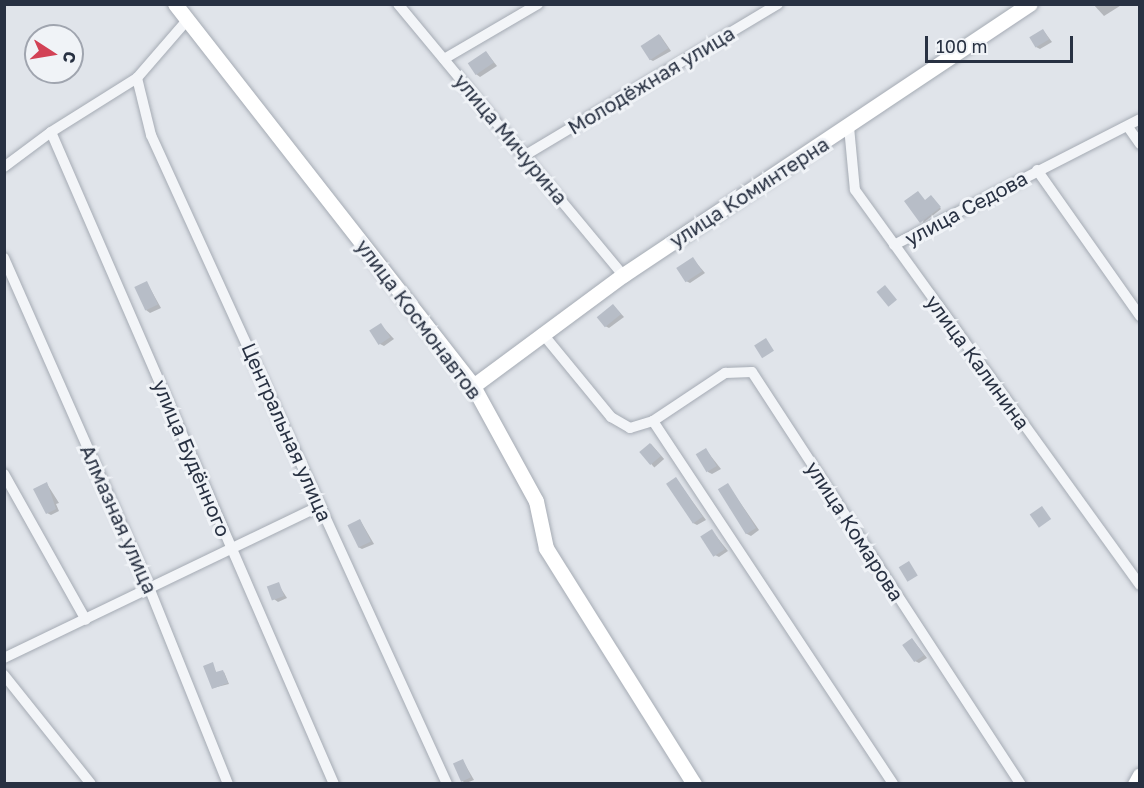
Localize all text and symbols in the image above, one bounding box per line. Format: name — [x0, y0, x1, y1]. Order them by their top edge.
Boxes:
street label: Молодёжная улица — [563, 21, 739, 139]
north arrow — [24, 24, 84, 84]
scale bar — [928, 24, 1076, 62]
text: 100 m — [936, 35, 987, 57]
text: С — [59, 50, 81, 65]
street label: улица Мичурина — [449, 69, 573, 209]
street label: улица Коминтерна — [665, 132, 833, 252]
street label: улица Седова — [901, 166, 1031, 250]
street label: улица Космонавтов — [351, 234, 487, 404]
street label: улица Калинина — [921, 290, 1035, 434]
street label: Центральная улица — [237, 339, 337, 525]
street label: улица Будённого — [148, 376, 236, 540]
street label: Алмазная улица — [75, 441, 163, 597]
street label: улица Комарова — [801, 457, 909, 605]

